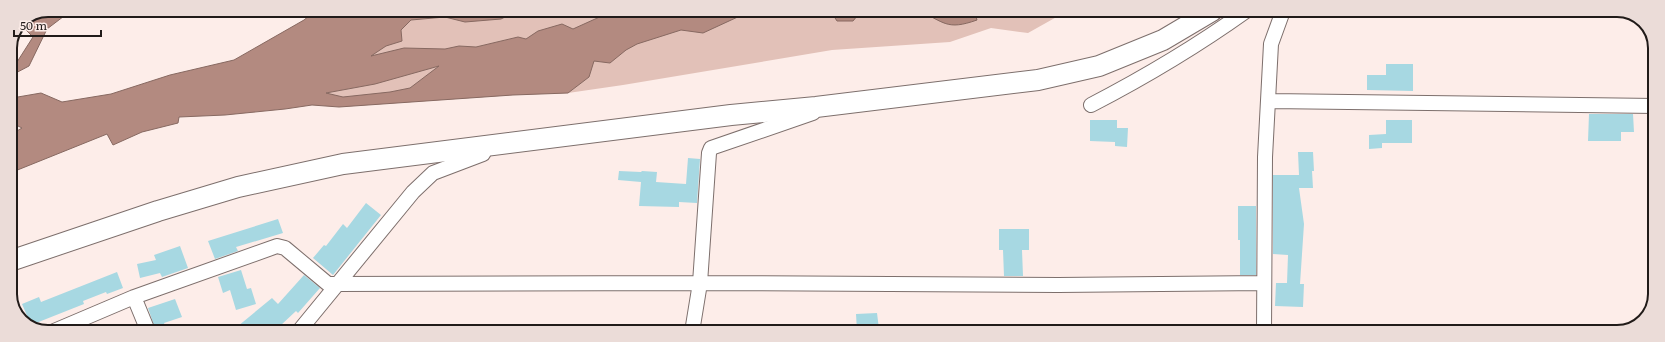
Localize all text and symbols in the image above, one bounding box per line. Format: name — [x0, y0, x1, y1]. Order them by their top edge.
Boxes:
scale bar — [14, 12, 101, 38]
text: 50 m — [20, 16, 47, 34]

